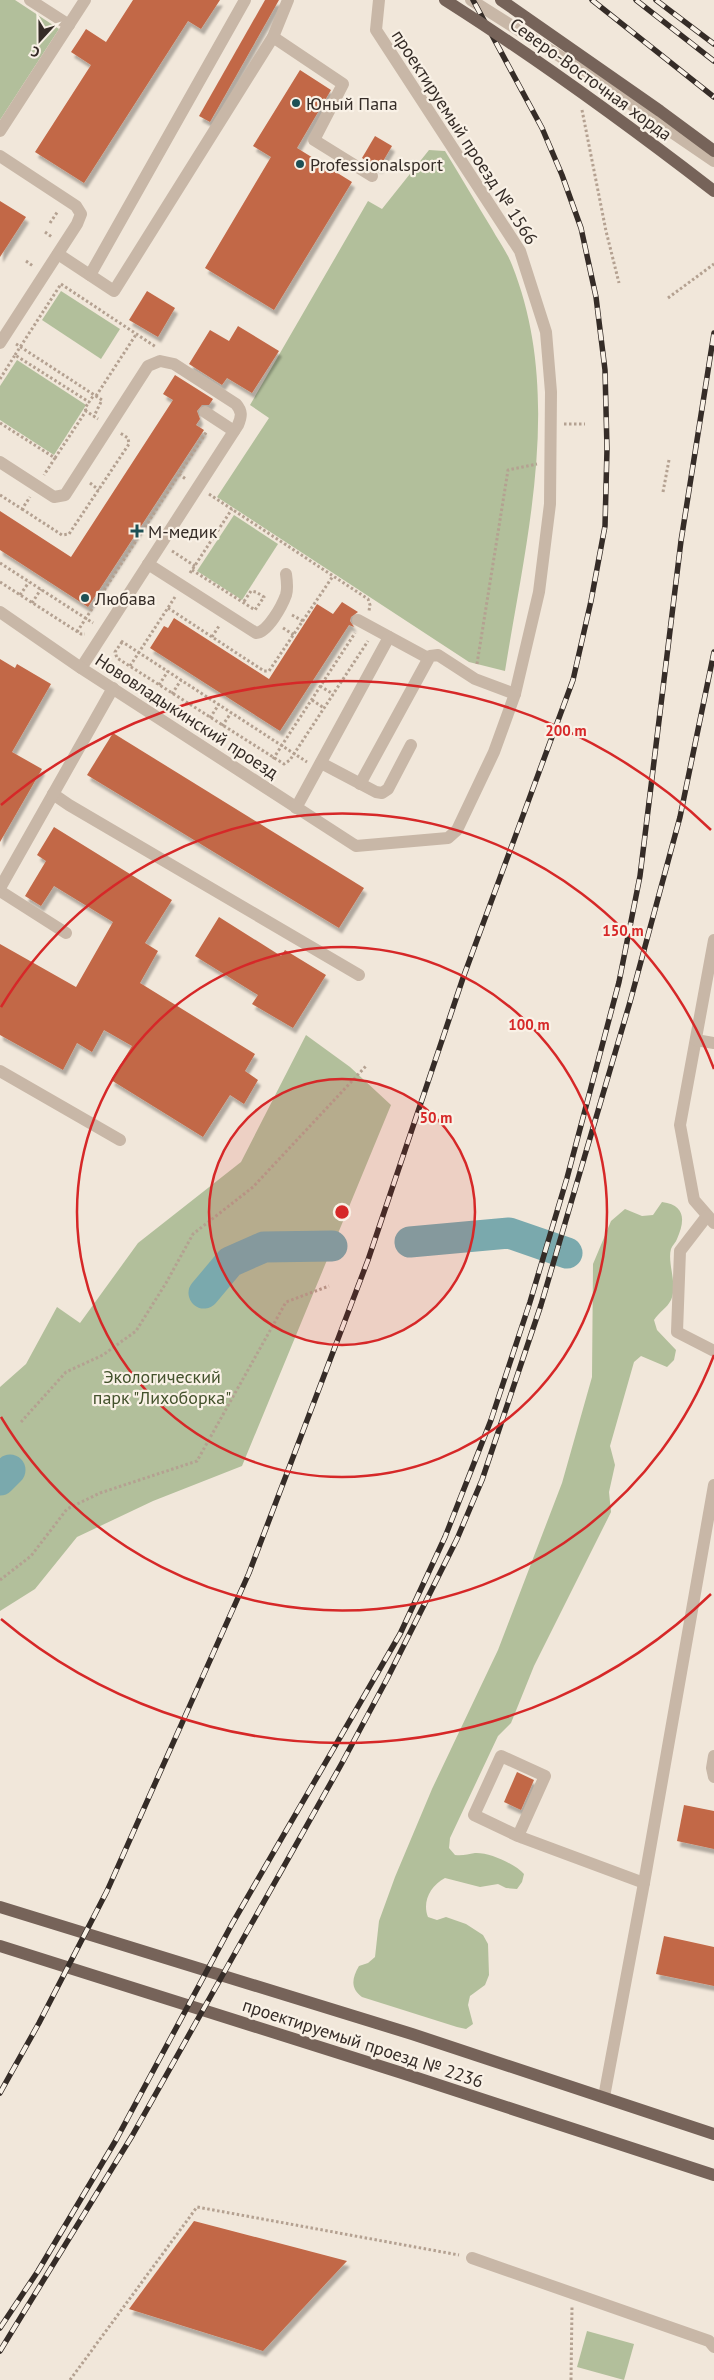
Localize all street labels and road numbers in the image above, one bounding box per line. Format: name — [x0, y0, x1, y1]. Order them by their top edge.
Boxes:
street label: Северо-Восточная хорда — [505, 12, 677, 146]
street label: проектируемый проезд № 1566 — [387, 25, 543, 249]
street label: Нововладыкинский проезд — [91, 648, 283, 784]
street label: проектируемый проезд № 2236 — [240, 1993, 486, 2093]

